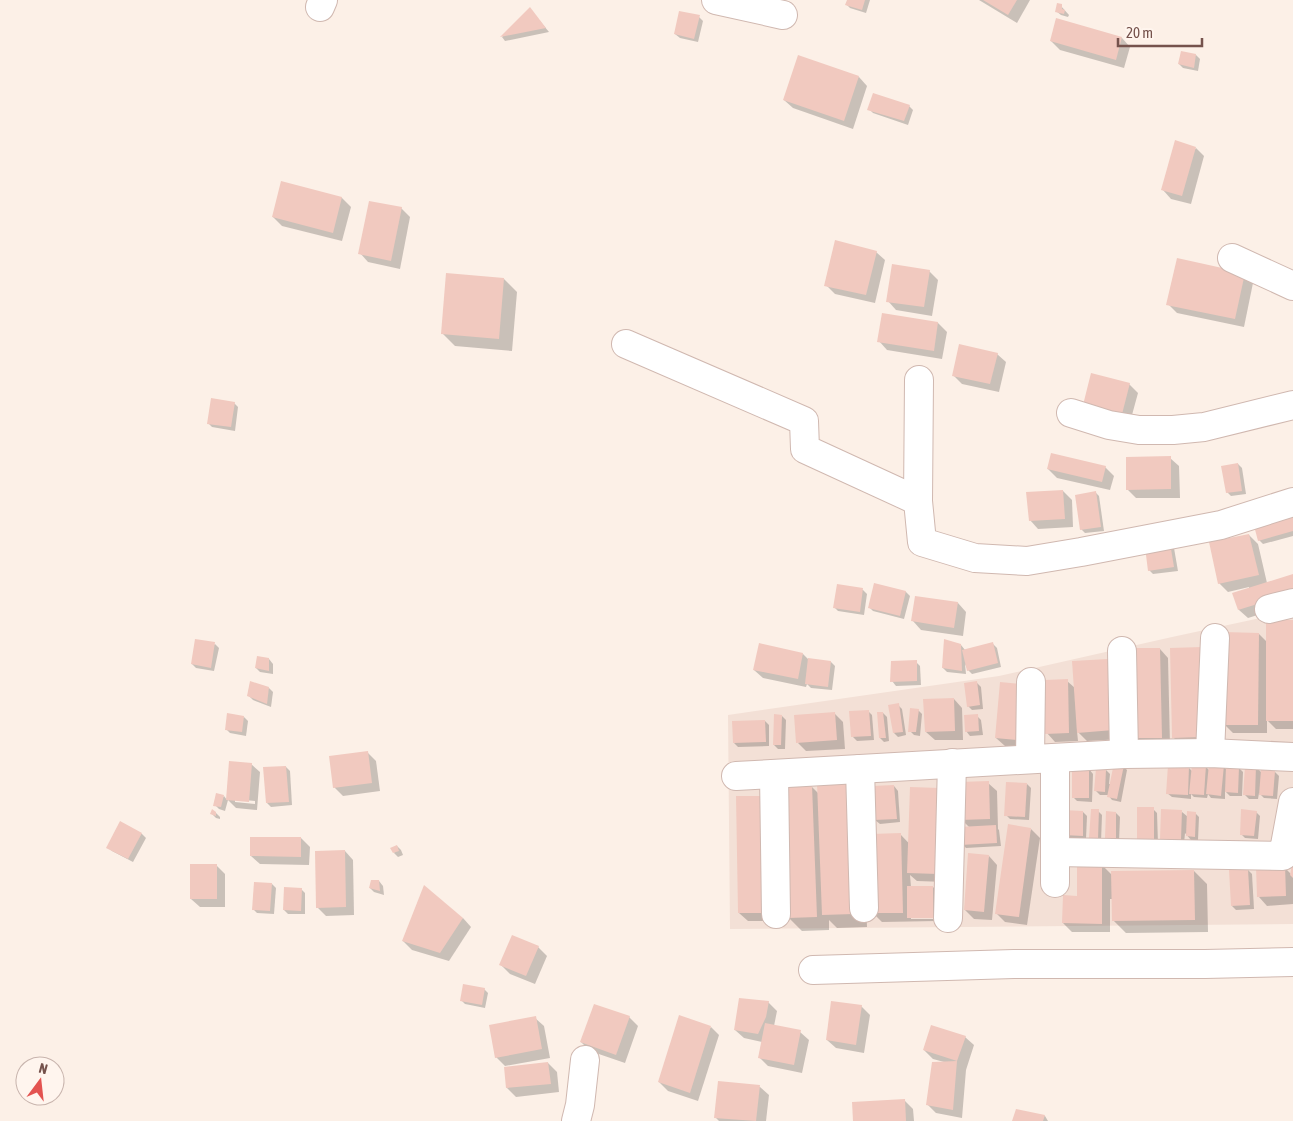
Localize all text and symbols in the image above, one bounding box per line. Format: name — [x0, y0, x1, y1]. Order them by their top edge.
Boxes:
scale bar — [1118, 15, 1202, 47]
text: 20 m — [1126, 24, 1153, 41]
north arrow — [15, 1056, 65, 1106]
text: N — [37, 1060, 49, 1077]

